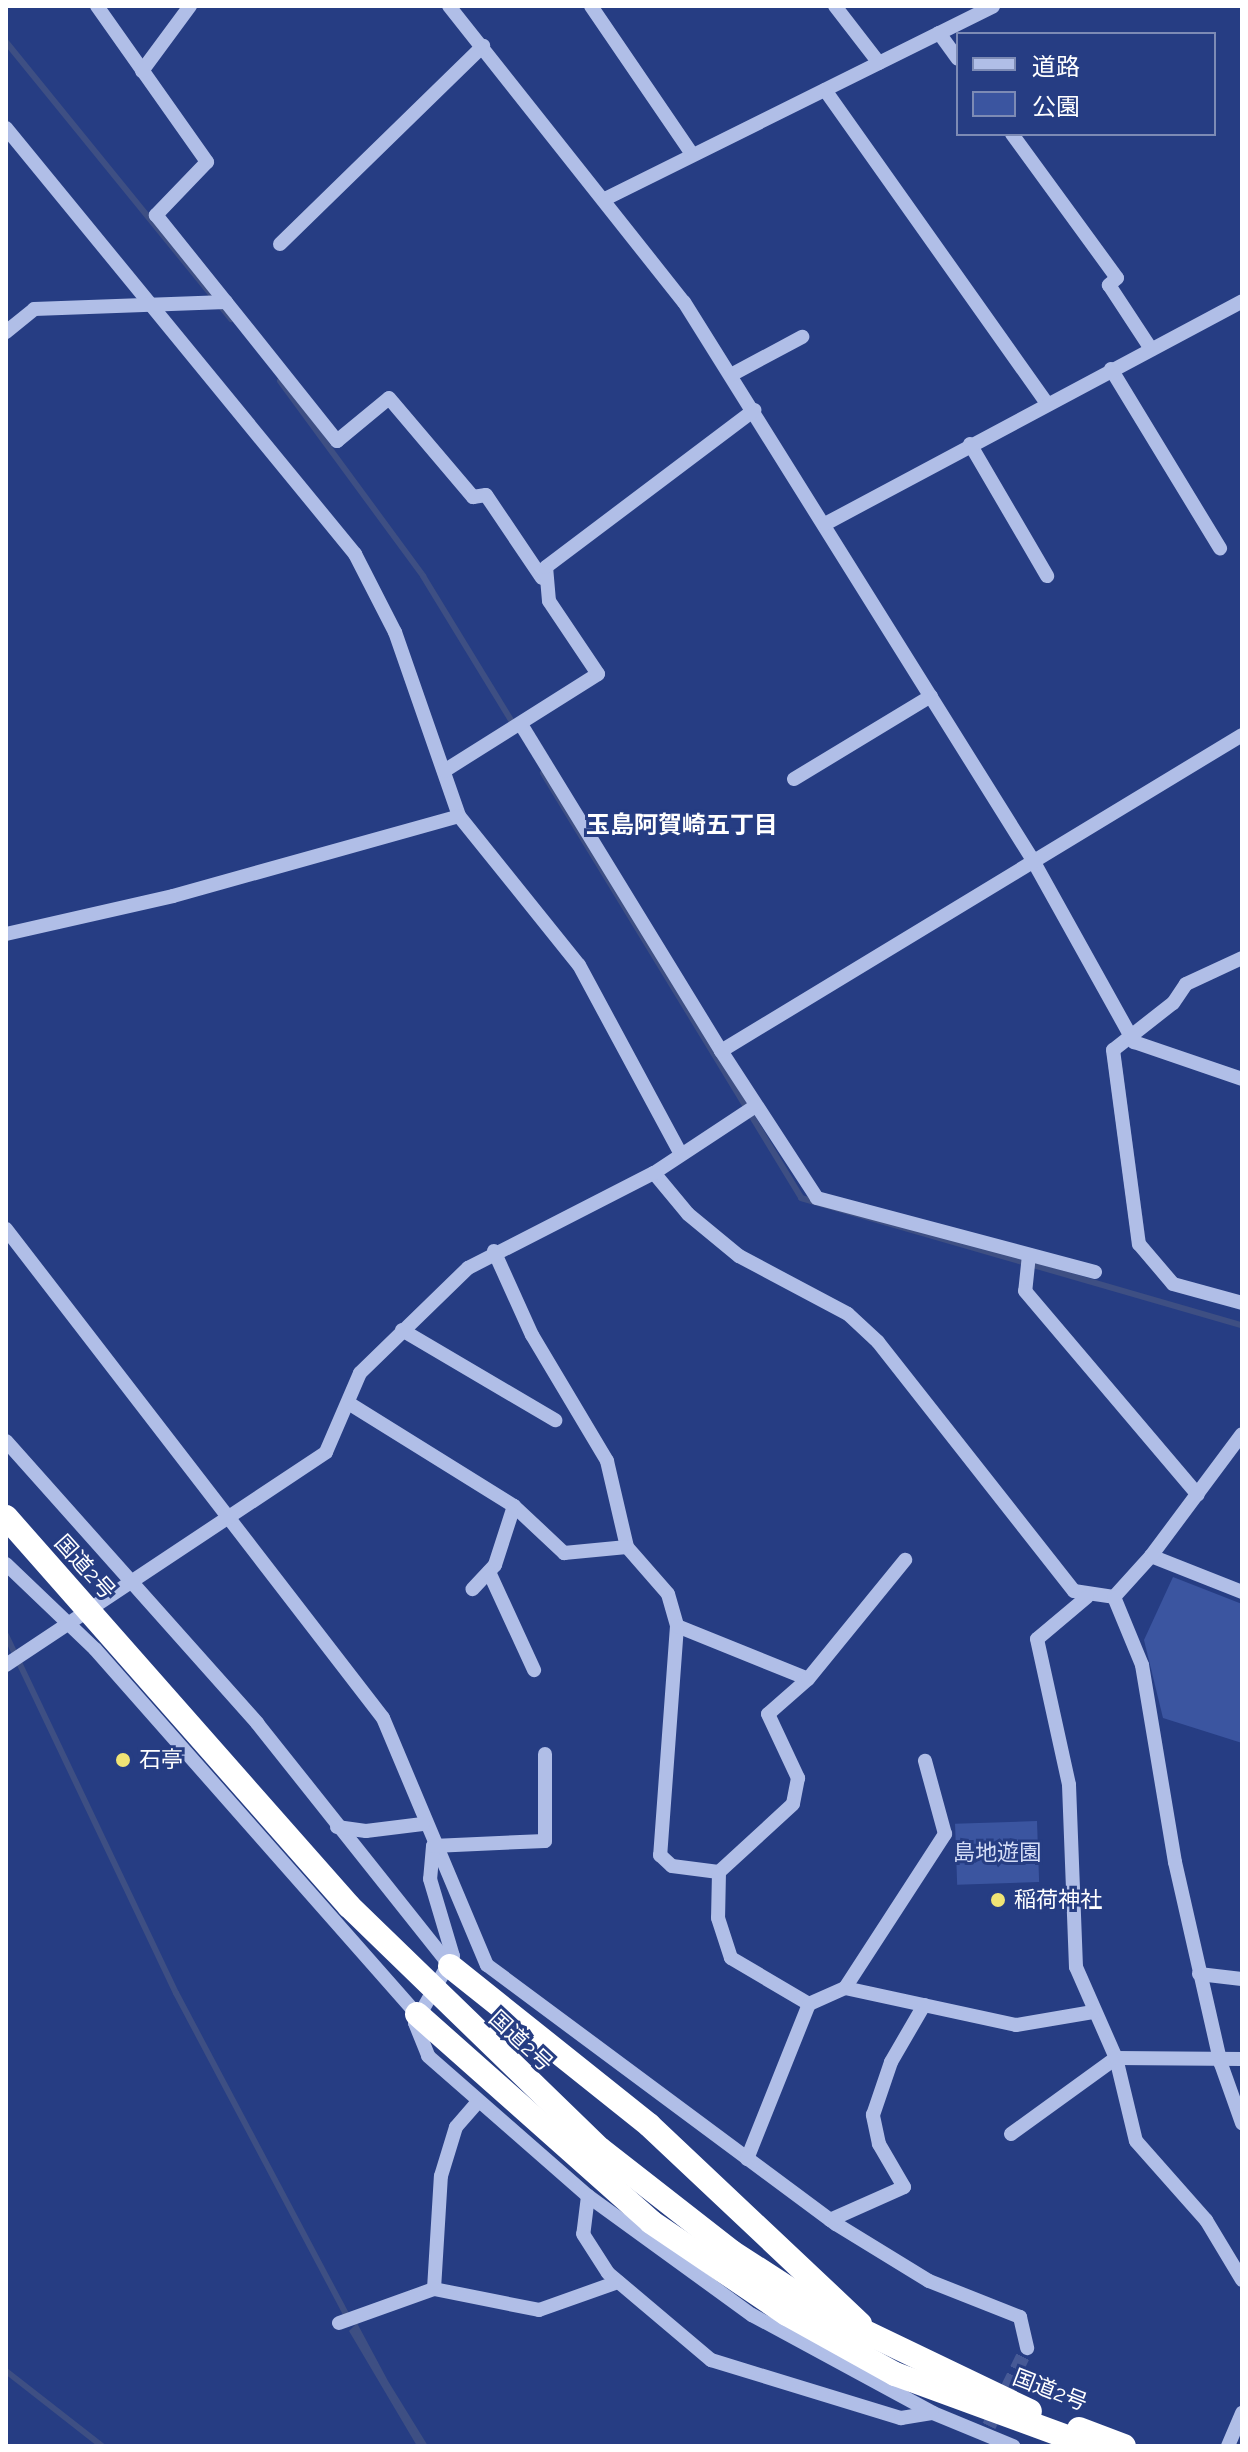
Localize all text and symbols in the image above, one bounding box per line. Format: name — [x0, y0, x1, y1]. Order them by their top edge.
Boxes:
legend — [956, 32, 1216, 136]
text: 道路 — [1032, 52, 1080, 81]
text: 公園 — [1032, 92, 1080, 121]
district label: 玉島阿賀崎五丁目 — [586, 811, 778, 839]
street label: 国道2号 — [49, 1529, 121, 1605]
place label: 石亭 — [139, 1747, 183, 1773]
marker: 石亭 — [114, 1751, 132, 1769]
park label: 島地遊園 — [953, 1840, 1041, 1866]
place label: 稲荷神社 — [1014, 1887, 1102, 1913]
marker: 稲荷神社 — [989, 1891, 1007, 1909]
street label: 国道2号 — [484, 2005, 558, 2077]
street label: 国道2号 — [1009, 2364, 1091, 2416]

